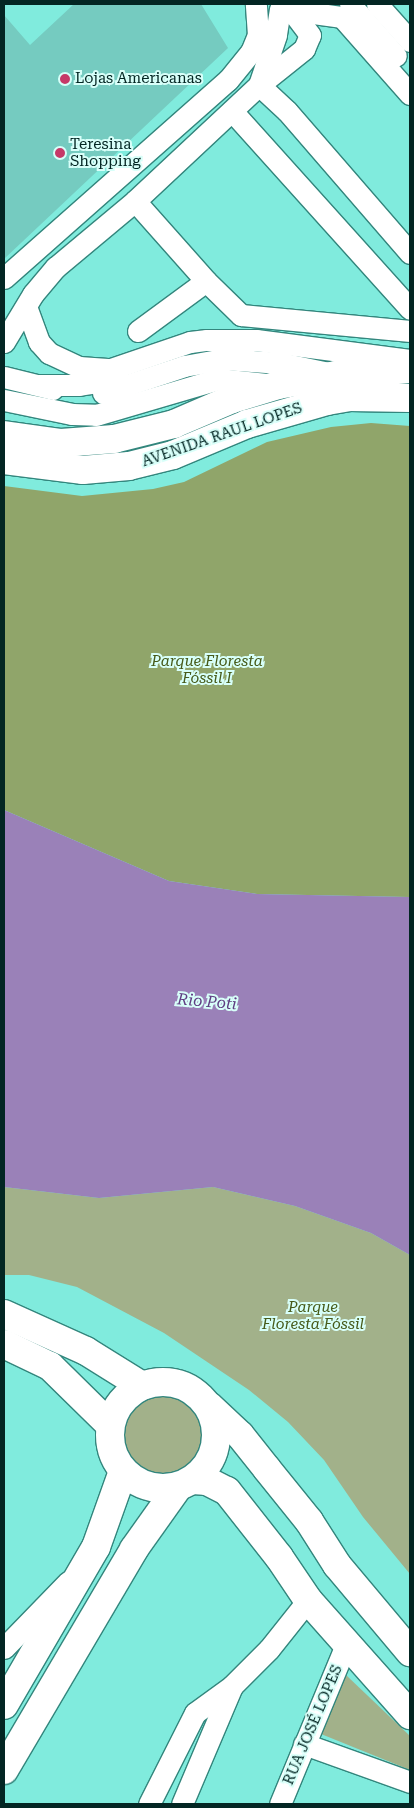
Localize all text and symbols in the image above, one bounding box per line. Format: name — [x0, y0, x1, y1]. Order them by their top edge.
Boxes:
place label: Lojas Americanas — [75, 70, 202, 88]
marker: Lojas Americanas — [59, 73, 71, 85]
place label: Teresina Shopping — [70, 135, 141, 170]
marker: Teresina Shopping — [54, 147, 66, 159]
street label: AVENIDA RAUL LOPES — [140, 399, 304, 471]
park label: Parque Floresta Fóssil I — [151, 652, 263, 687]
water label: Rio Poti — [176, 990, 238, 1014]
park label: Parque Floresta Fóssil — [262, 1298, 364, 1333]
street label: RUA JOSÉ LOPES — [280, 1662, 346, 1788]

